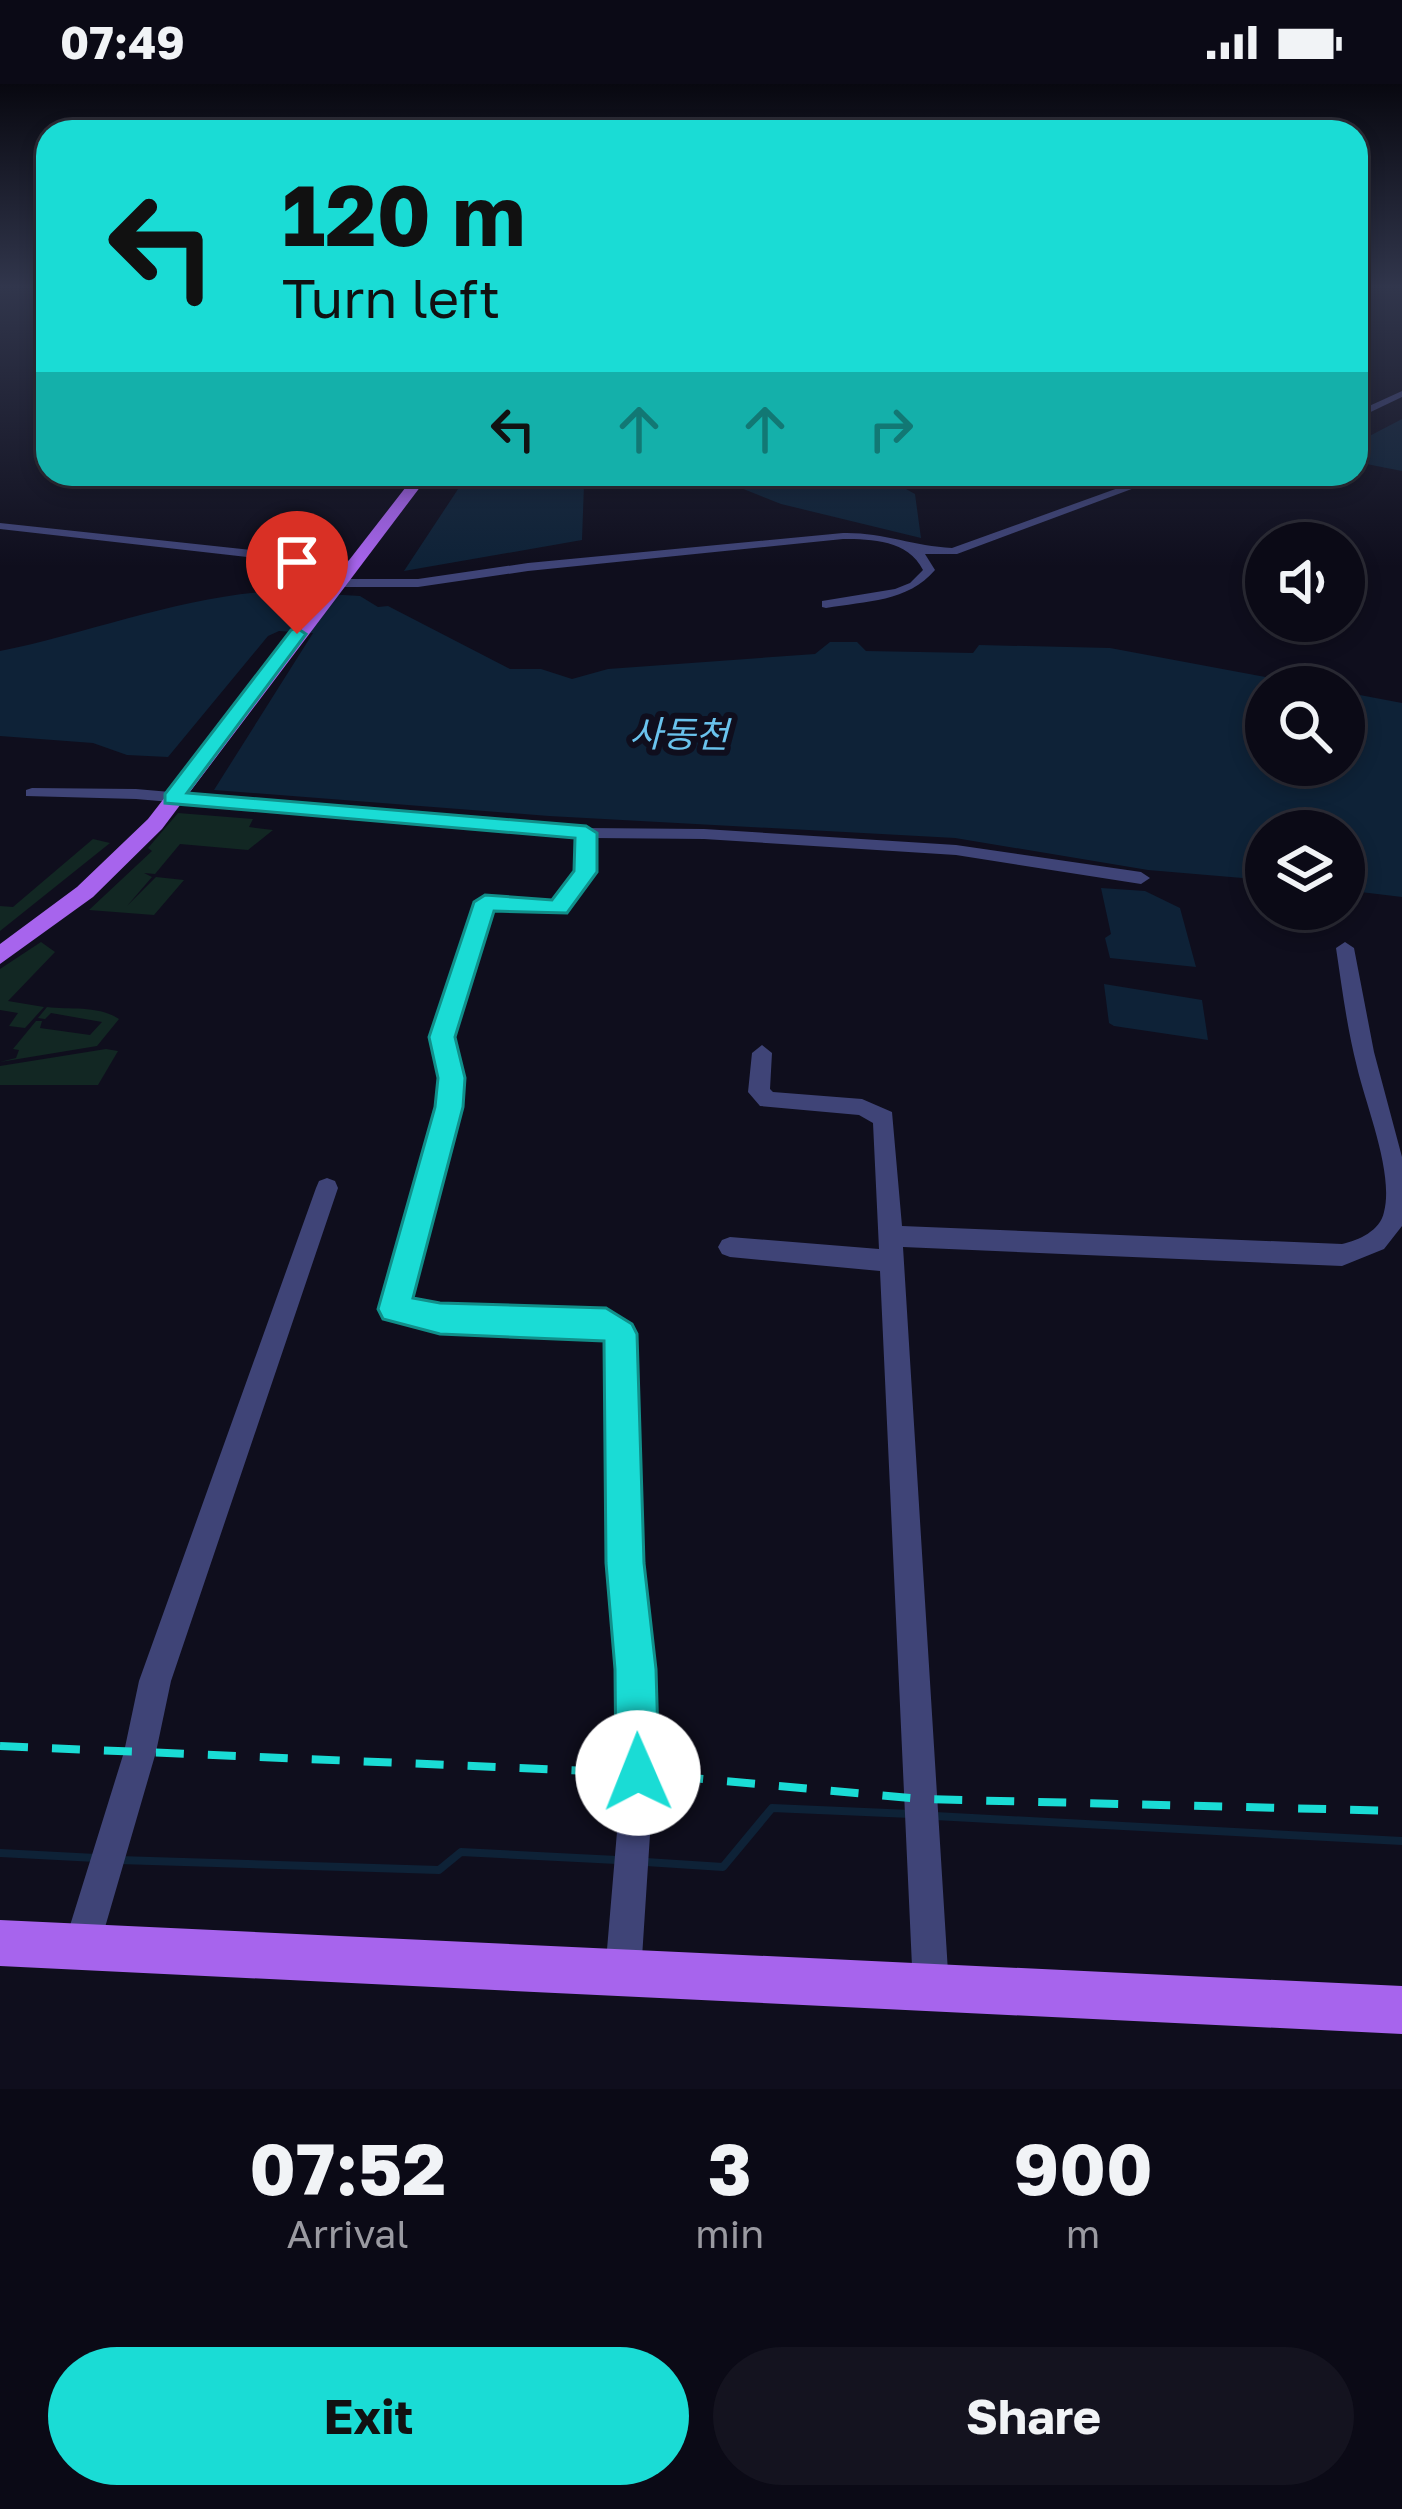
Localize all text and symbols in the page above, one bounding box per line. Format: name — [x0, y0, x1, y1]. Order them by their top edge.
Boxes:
text: 07:49 — [60, 15, 185, 69]
text: 120 m — [282, 164, 526, 264]
icon: left — [84, 168, 240, 324]
text: Turn left — [282, 265, 500, 330]
icon: left — [480, 396, 546, 462]
icon: ahead — [606, 396, 672, 462]
icon: ahead — [732, 396, 798, 462]
icon: right — [858, 396, 924, 462]
pin — [246, 511, 348, 634]
map controls — [1245, 522, 1365, 930]
button: sound — [1245, 522, 1365, 642]
icon: arrive — [264, 529, 330, 595]
button: search — [1245, 666, 1365, 786]
water label: 사동천 — [629, 711, 733, 756]
button: layers — [1245, 810, 1365, 930]
position arrow — [575, 1710, 701, 1836]
text: 07:52 — [249, 2124, 446, 2211]
text: 3 — [708, 2124, 752, 2211]
text: 900 — [1013, 2124, 1153, 2211]
text: Arrival — [287, 2210, 409, 2257]
text: min — [695, 2210, 764, 2257]
text: m — [1066, 2210, 1100, 2257]
button: Exit — [48, 2347, 689, 2485]
button: Share — [713, 2347, 1354, 2485]

